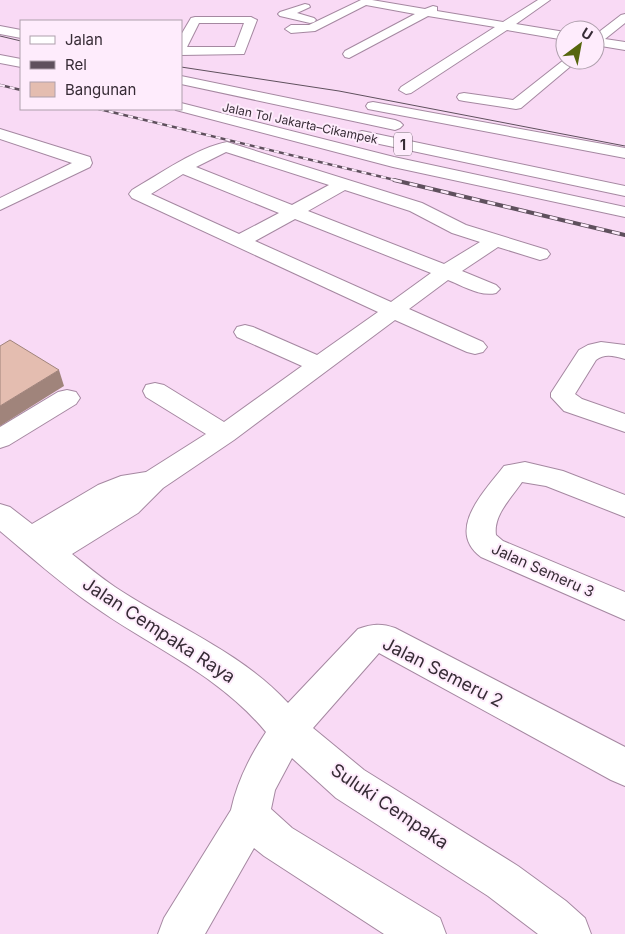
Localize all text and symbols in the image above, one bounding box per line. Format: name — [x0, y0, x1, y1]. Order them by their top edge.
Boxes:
legend — [20, 20, 182, 110]
north arrow — [555, 20, 605, 70]
text: U — [578, 24, 596, 43]
text: Jalan — [65, 30, 103, 49]
text: Rel — [65, 55, 87, 74]
text: Bangunan — [65, 80, 136, 99]
street label: Jalan Tol Jakarta–Cikampek — [221, 99, 380, 147]
road number: 1 — [394, 132, 412, 156]
street label: Jalan Semeru 3 — [489, 539, 597, 601]
street label: Jalan Cempaka Raya — [79, 573, 239, 687]
street label: Jalan Semeru 2 — [379, 633, 507, 711]
street label: Suluki Cempaka — [327, 759, 453, 853]

